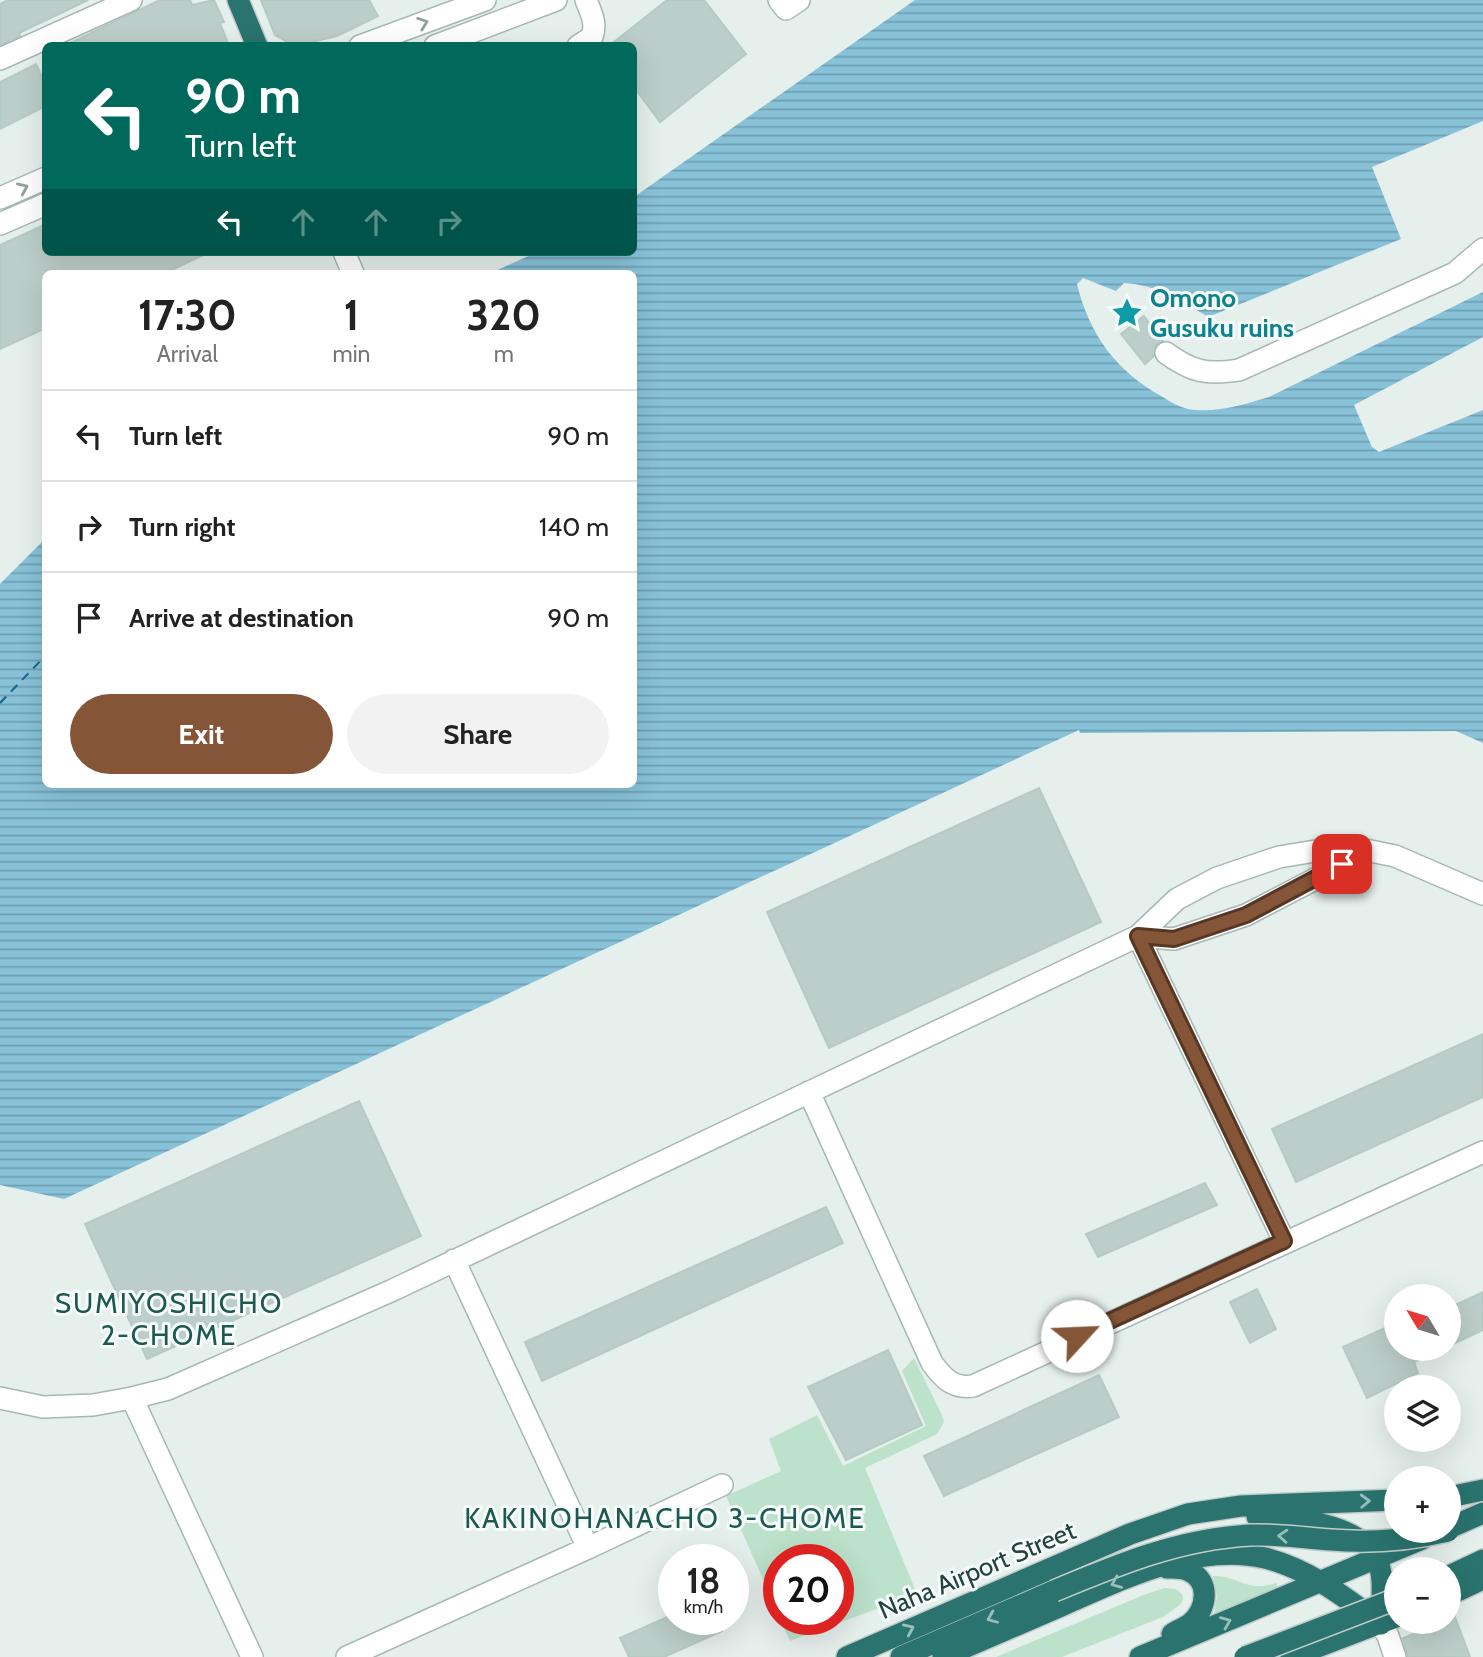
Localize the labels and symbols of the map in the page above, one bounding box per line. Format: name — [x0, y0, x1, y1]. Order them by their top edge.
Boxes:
one-way arrow — [416, 17, 428, 31]
one-way arrow — [16, 182, 28, 196]
place label: Omono Gusuku ruins — [1150, 282, 1294, 344]
place icon: Omono Gusuku ruins — [1110, 296, 1144, 330]
pin — [1312, 834, 1372, 894]
north arrow — [1384, 1284, 1461, 1362]
district label: SUMIYOSHICHO 2-CHOME — [55, 1286, 283, 1352]
position arrow — [1040, 1299, 1114, 1373]
one-way arrow — [1360, 1494, 1371, 1509]
district label: KAKINOHANACHO 3-CHOME — [464, 1501, 866, 1535]
street label: Naha Airport Street — [874, 1514, 1081, 1626]
one-way arrow — [1277, 1529, 1288, 1544]
speed limit sign: 20 — [763, 1544, 854, 1635]
one-way arrow — [1110, 1574, 1122, 1588]
one-way arrow — [987, 1610, 999, 1624]
one-way arrow — [1219, 1616, 1231, 1630]
one-way arrow — [902, 1623, 914, 1637]

